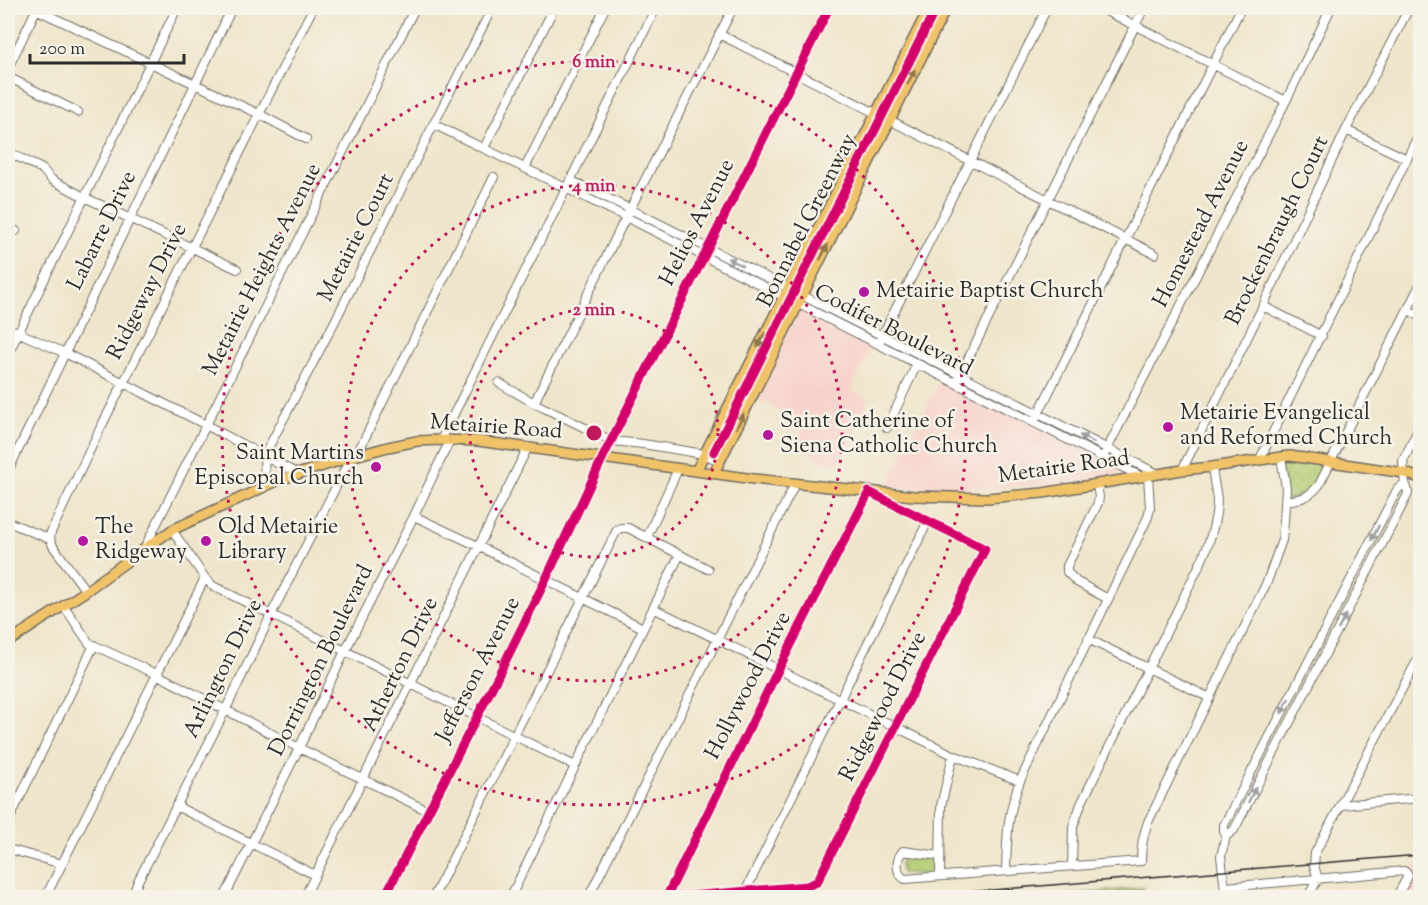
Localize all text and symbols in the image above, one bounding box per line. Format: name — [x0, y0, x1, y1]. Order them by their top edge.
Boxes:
scale bar — [30, 27, 184, 65]
text: 200 m — [39, 37, 85, 63]
text: 6 min — [572, 50, 616, 76]
one-way arrow — [907, 69, 916, 86]
street label: Bonnabel Greenway — [750, 129, 866, 313]
street label: Brockenbraugh Court — [1218, 130, 1338, 331]
street label: Homestead Avenue — [1146, 135, 1258, 313]
street label: Helios Avenue — [652, 154, 744, 292]
street label: Metairie Heights Avenue — [195, 158, 331, 382]
street label: Labarre Drive — [60, 166, 146, 296]
street label: Metairie Court — [311, 168, 403, 308]
text: 4 min — [571, 174, 616, 200]
street label: Ridgeway Drive — [100, 218, 196, 366]
one-way arrow — [819, 243, 829, 260]
one-way arrow — [726, 257, 743, 267]
place label: Metairie Baptist Church — [876, 276, 1104, 308]
street label: Codifer Boulevard — [808, 277, 978, 385]
marker: Metairie Baptist Church — [857, 285, 871, 299]
text: 2 min — [573, 298, 616, 324]
one-way arrow — [756, 332, 766, 349]
place label: Metairie Evangelical and Reformed Church — [1180, 398, 1392, 455]
place label: Saint Catherine of Siena Catholic Church — [780, 406, 998, 463]
street label: Metairie Road — [429, 407, 563, 449]
one-way arrow — [735, 412, 744, 429]
marker: Metairie Evangelical and Reformed Church — [1161, 420, 1175, 434]
centre of rings — [584, 423, 604, 443]
marker: Saint Catherine of Siena Catholic Church — [761, 428, 775, 442]
one-way arrow — [1078, 434, 1095, 443]
place label: Saint Martins Episcopal Church — [195, 438, 364, 495]
street label: Metairie Road — [996, 443, 1132, 493]
marker: Saint Martins Episcopal Church — [369, 460, 383, 474]
place label: The Ridgeway — [95, 512, 187, 569]
place label: Old Metairie Library — [218, 512, 338, 569]
one-way arrow — [1370, 524, 1380, 541]
marker: The Ridgeway — [76, 534, 90, 548]
marker: Old Metairie Library — [199, 534, 213, 548]
street label: Dorrington Boulevard — [262, 560, 382, 762]
street label: Jefferson Avenue — [428, 591, 530, 749]
street label: Atherton Drive — [354, 592, 448, 738]
street label: Arlington Drive — [176, 594, 272, 744]
street label: Hollywood Drive — [698, 606, 800, 766]
one-way arrow — [1337, 613, 1347, 630]
street label: Ridgewood Drive — [832, 626, 936, 788]
one-way arrow — [1281, 697, 1291, 715]
one-way arrow — [1247, 786, 1257, 803]

